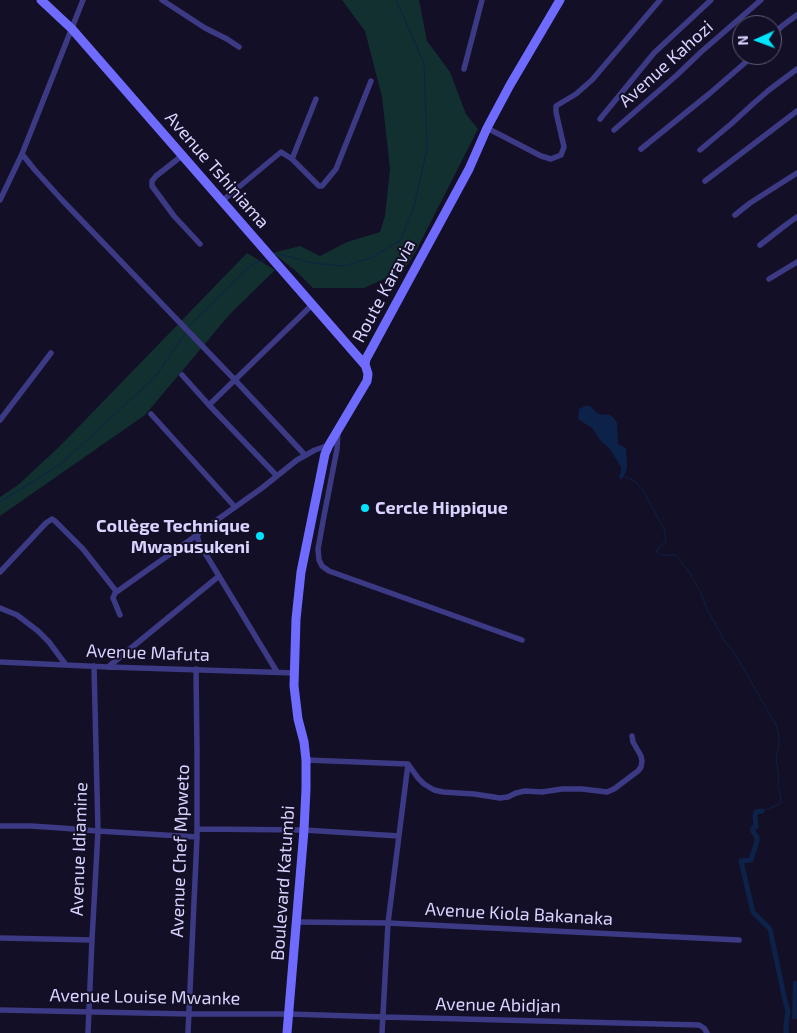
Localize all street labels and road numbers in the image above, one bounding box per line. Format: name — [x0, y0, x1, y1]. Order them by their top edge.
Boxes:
street label: Avenue Kahozi — [614, 16, 718, 112]
street label: Avenue Tshiniama — [160, 107, 274, 233]
street label: Route Karavia — [348, 236, 420, 346]
street label: Avenue Mafuta — [86, 640, 210, 666]
street label: Avenue Chef Mpweto — [166, 764, 194, 938]
street label: Avenue Idiamine — [66, 782, 92, 916]
street label: Boulevard Katumbi — [267, 805, 299, 961]
street label: Avenue Kiola Bakanaka — [424, 898, 614, 930]
street label: Avenue Louise Mwanke — [49, 985, 241, 1009]
street label: Avenue Abidjan — [435, 993, 561, 1017]

